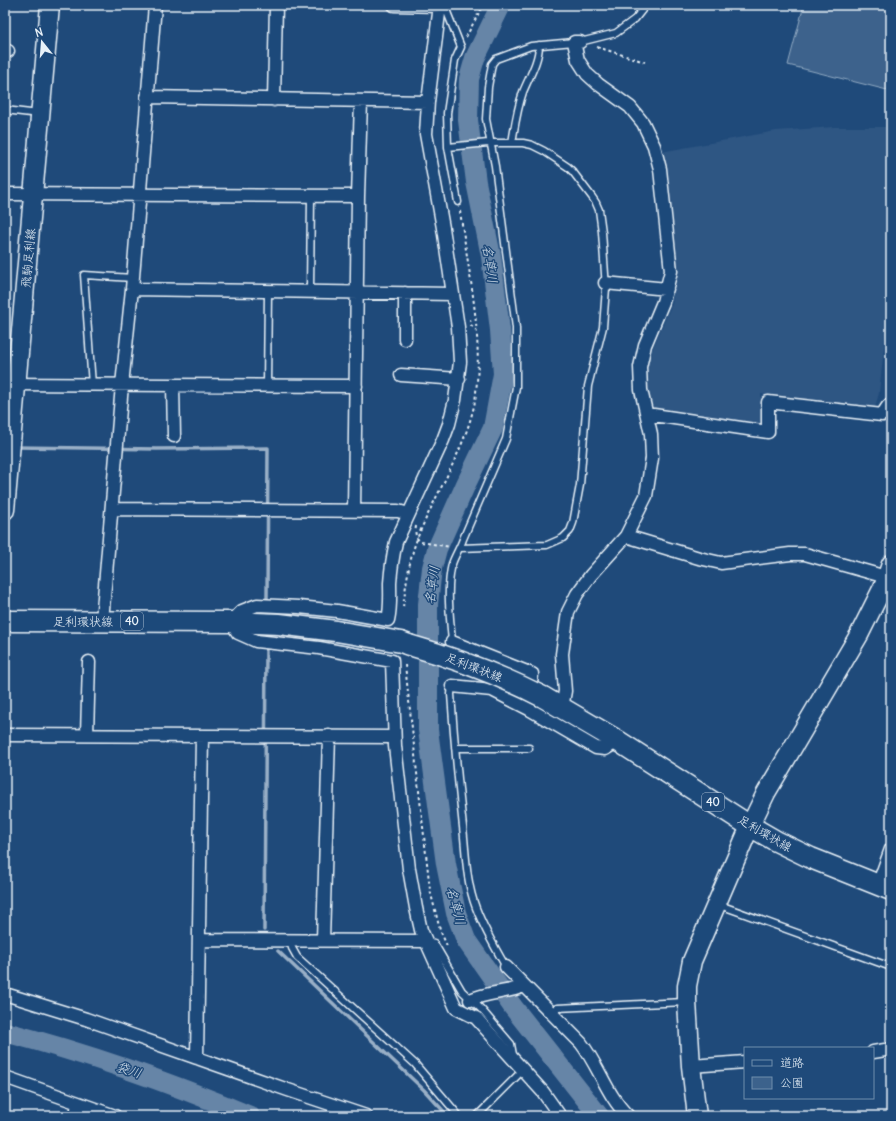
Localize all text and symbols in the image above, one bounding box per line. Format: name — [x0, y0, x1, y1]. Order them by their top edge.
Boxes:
north arrow — [22, 22, 62, 62]
text: N — [33, 25, 45, 40]
street label: 飛駒足利線 — [18, 227, 38, 289]
water label: 名草川 — [479, 243, 501, 285]
water label: 名草川 — [421, 564, 443, 606]
road number: 40 — [121, 612, 143, 630]
street label: 足利環状線 — [53, 614, 113, 629]
street label: 足利環状線 — [443, 649, 505, 685]
road number: 40 — [702, 793, 724, 811]
street label: 足利環状線 — [735, 812, 795, 854]
water label: 名草川 — [443, 885, 469, 927]
legend — [744, 1047, 874, 1099]
text: 道路 — [780, 1055, 804, 1070]
water label: 袋川 — [114, 1058, 144, 1082]
text: 公園 — [780, 1075, 804, 1090]

